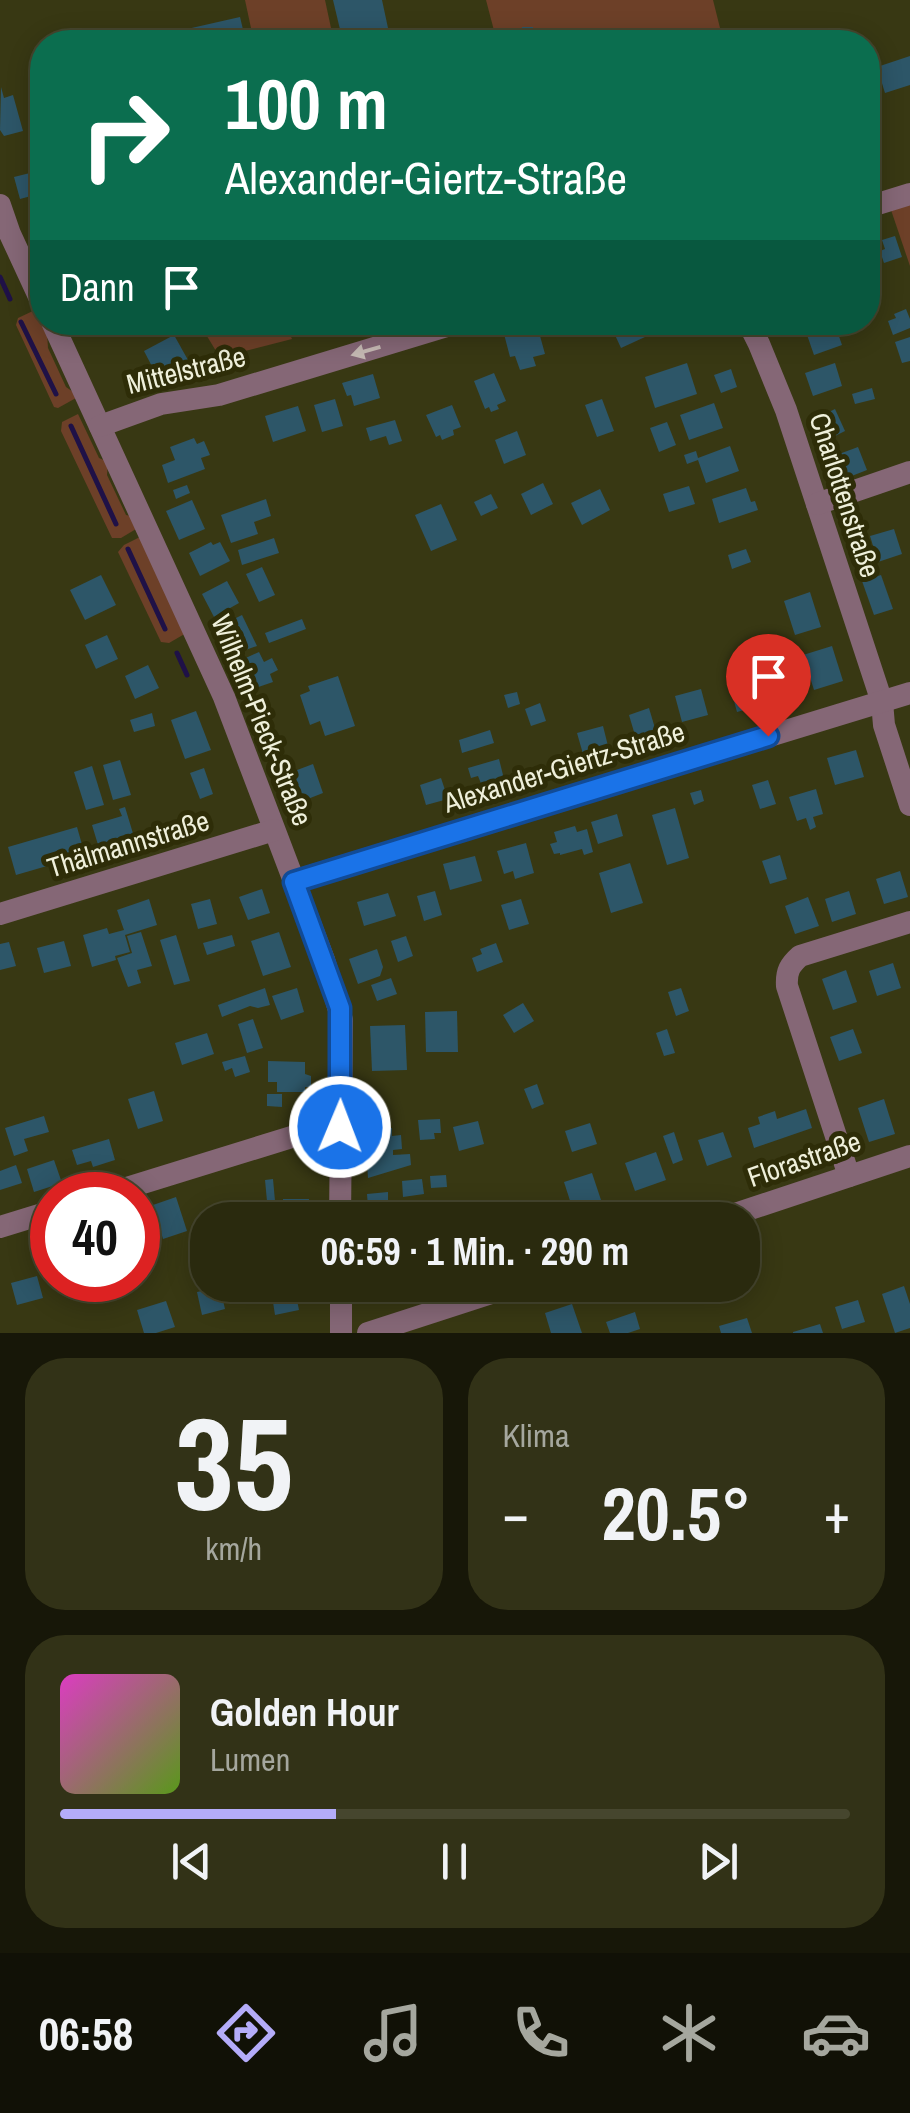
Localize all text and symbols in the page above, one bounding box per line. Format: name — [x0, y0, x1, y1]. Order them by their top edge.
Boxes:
text: 100 m — [225, 57, 388, 151]
icon: right — [60, 70, 190, 200]
text: Alexander-Giertz-Straße — [225, 147, 627, 208]
icon: arrive — [154, 260, 209, 315]
text: Dann — [60, 262, 134, 313]
street label: Mittelstraße — [123, 337, 249, 403]
one-way arrow — [351, 344, 381, 359]
street label: Charlottenstraße — [801, 408, 889, 582]
street label: Wilhelm-Pieck-Straße — [202, 609, 322, 831]
pin — [726, 634, 811, 737]
icon: arrive — [741, 649, 796, 704]
street label: Alexander-Giertz-Straße — [438, 712, 689, 822]
street label: Thälmannstraße — [43, 801, 213, 887]
position arrow — [288, 1075, 392, 1179]
street label: Florastraße — [742, 1122, 866, 1196]
speed limit sign: 40 — [30, 1172, 160, 1302]
text: 06:59 · 1 Min. · 290 m — [321, 1226, 629, 1277]
text: 35 — [174, 1374, 293, 1550]
text: Klima — [503, 1414, 570, 1457]
text: 20.5° — [601, 1462, 751, 1563]
text: − — [503, 1476, 529, 1550]
text: + — [824, 1476, 850, 1550]
text: km/h — [205, 1527, 262, 1570]
text: Golden Hour — [210, 1687, 399, 1738]
text: Lumen — [210, 1738, 290, 1781]
icon: previous — [164, 1834, 219, 1889]
icon: pause — [427, 1834, 482, 1889]
icon: next — [691, 1834, 746, 1889]
icon: directions — [211, 1998, 281, 2068]
icon: music — [358, 1998, 428, 2068]
icon: phone — [506, 1998, 576, 2068]
icon: climate — [654, 1998, 724, 2068]
icon: car — [801, 1998, 871, 2068]
text: 06:58 — [39, 2003, 133, 2064]

